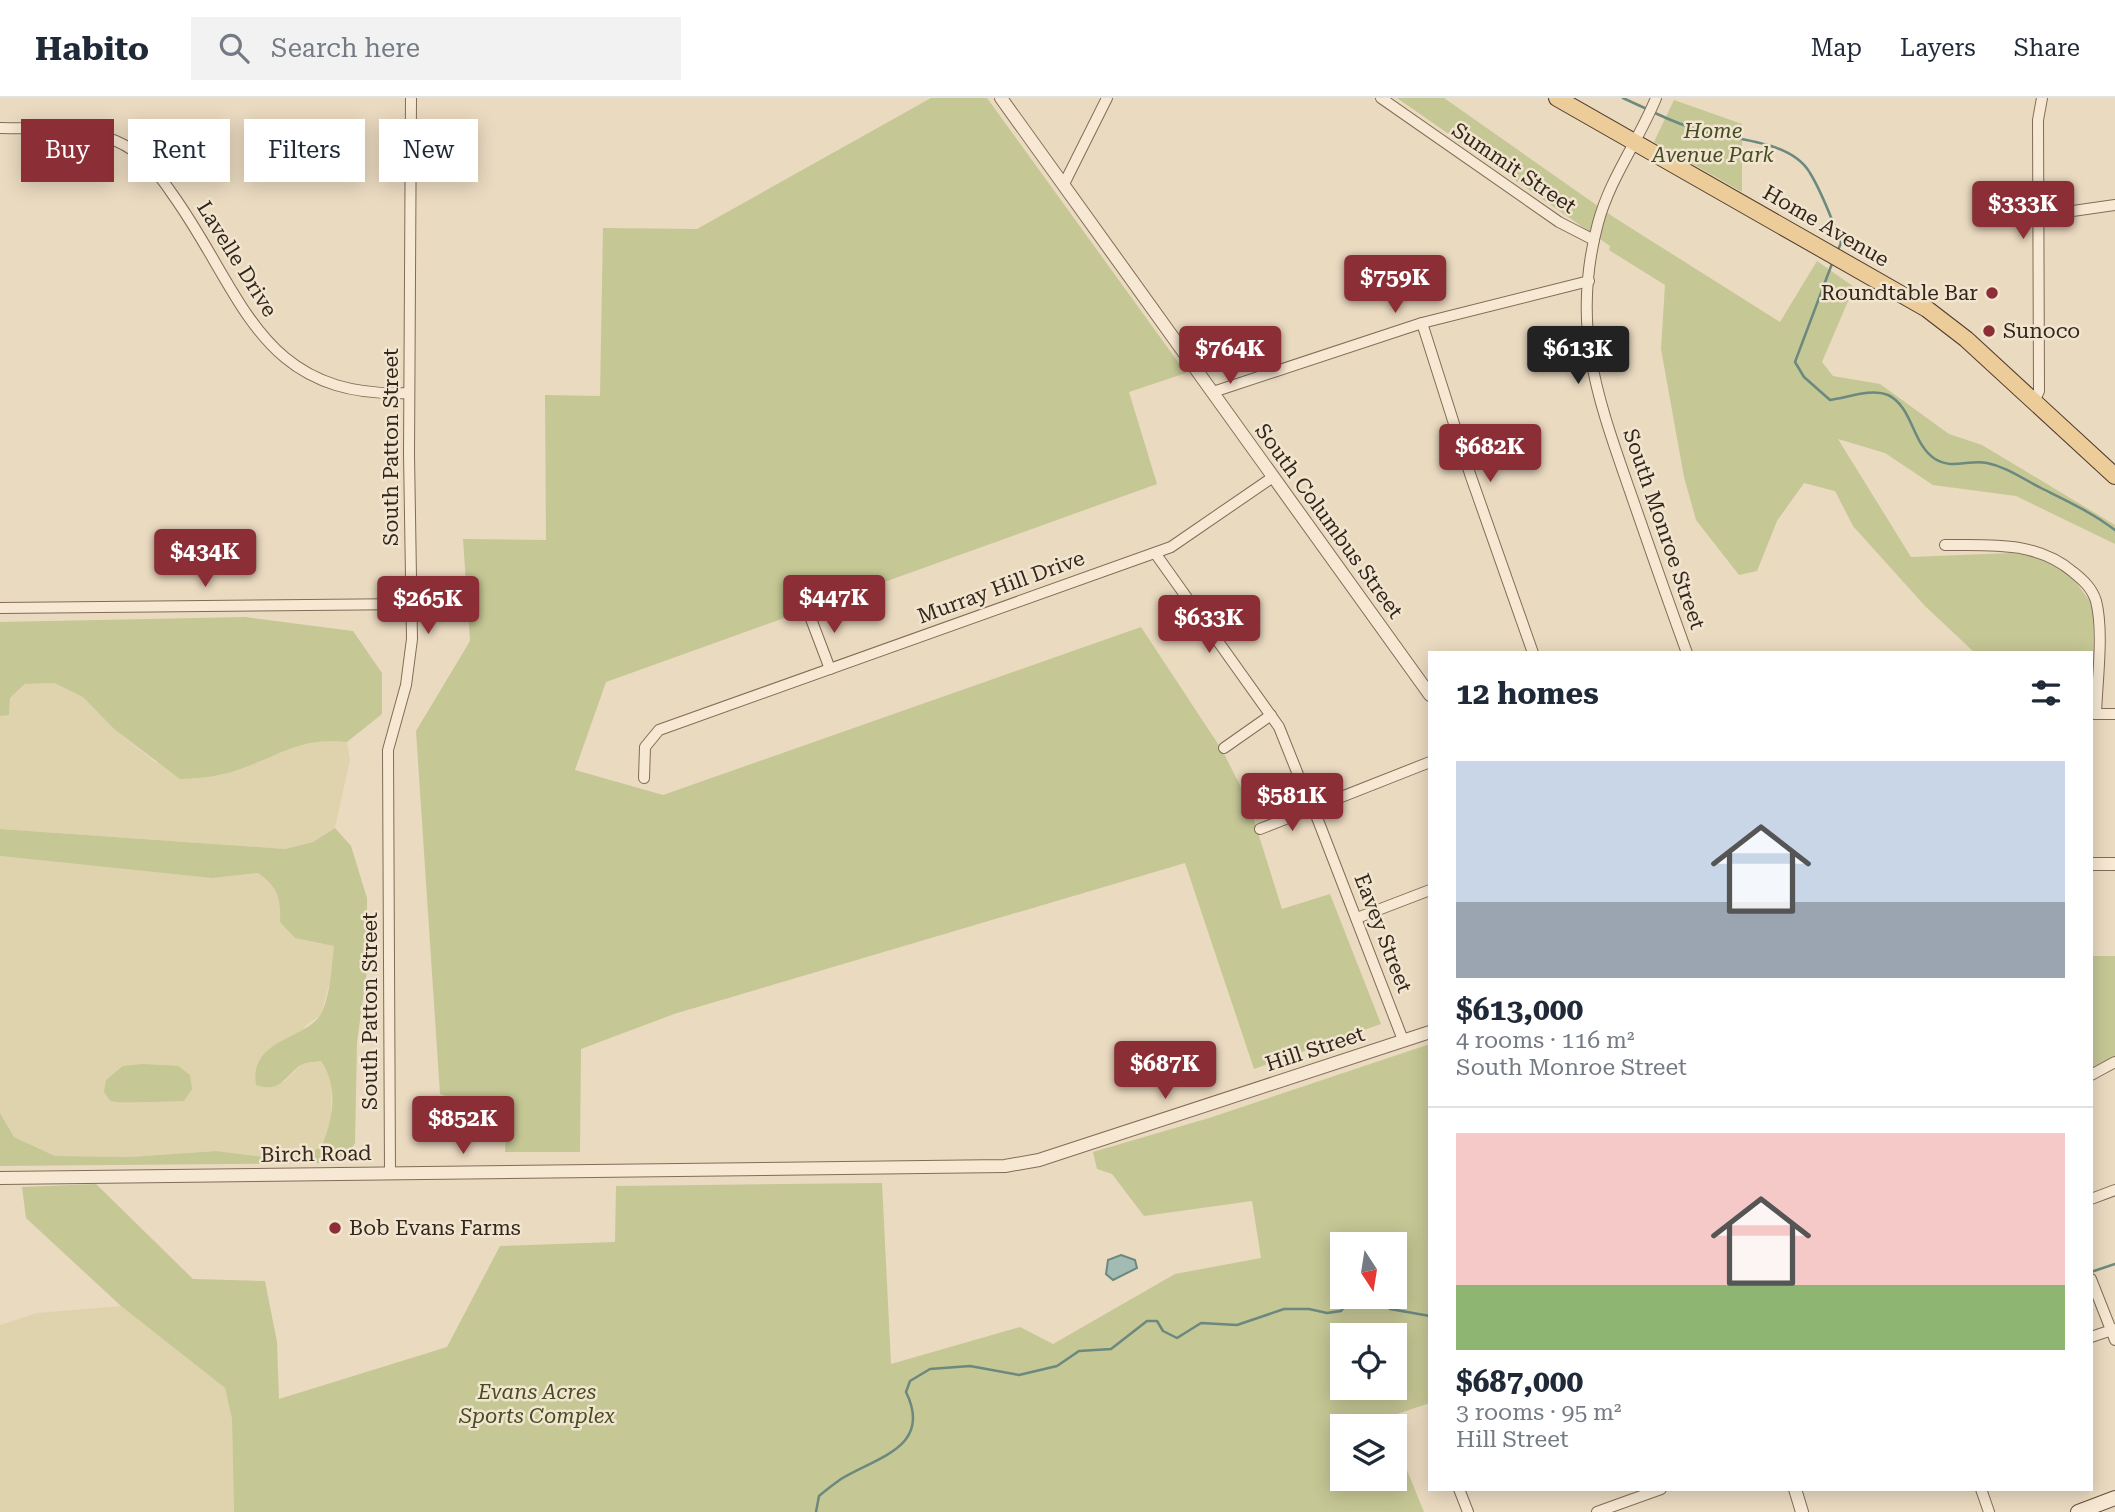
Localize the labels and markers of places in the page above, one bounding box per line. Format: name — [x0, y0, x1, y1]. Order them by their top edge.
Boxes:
pin: $333K — [1974, 181, 2072, 241]
pin: $759K — [1346, 256, 1444, 315]
place label: Roundtable Bar — [1821, 281, 1978, 305]
marker: Roundtable Bar — [1984, 285, 2000, 301]
place label: Sunoco — [2003, 319, 2080, 343]
marker: Sunoco — [1981, 323, 1997, 339]
pin: $764K — [1181, 327, 1279, 386]
pin: $613K — [1529, 327, 1627, 386]
pin: $682K — [1441, 424, 1539, 484]
pin: $434K — [156, 530, 254, 589]
pin: $447K — [785, 575, 883, 635]
pin: $265K — [379, 576, 477, 636]
pin: $633K — [1160, 596, 1258, 655]
pin: $581K — [1243, 774, 1341, 833]
pin: $687K — [1116, 1042, 1214, 1101]
pin: $852K — [414, 1096, 512, 1156]
place label: Bob Evans Farms — [349, 1216, 521, 1240]
marker: Bob Evans Farms — [327, 1220, 343, 1236]

